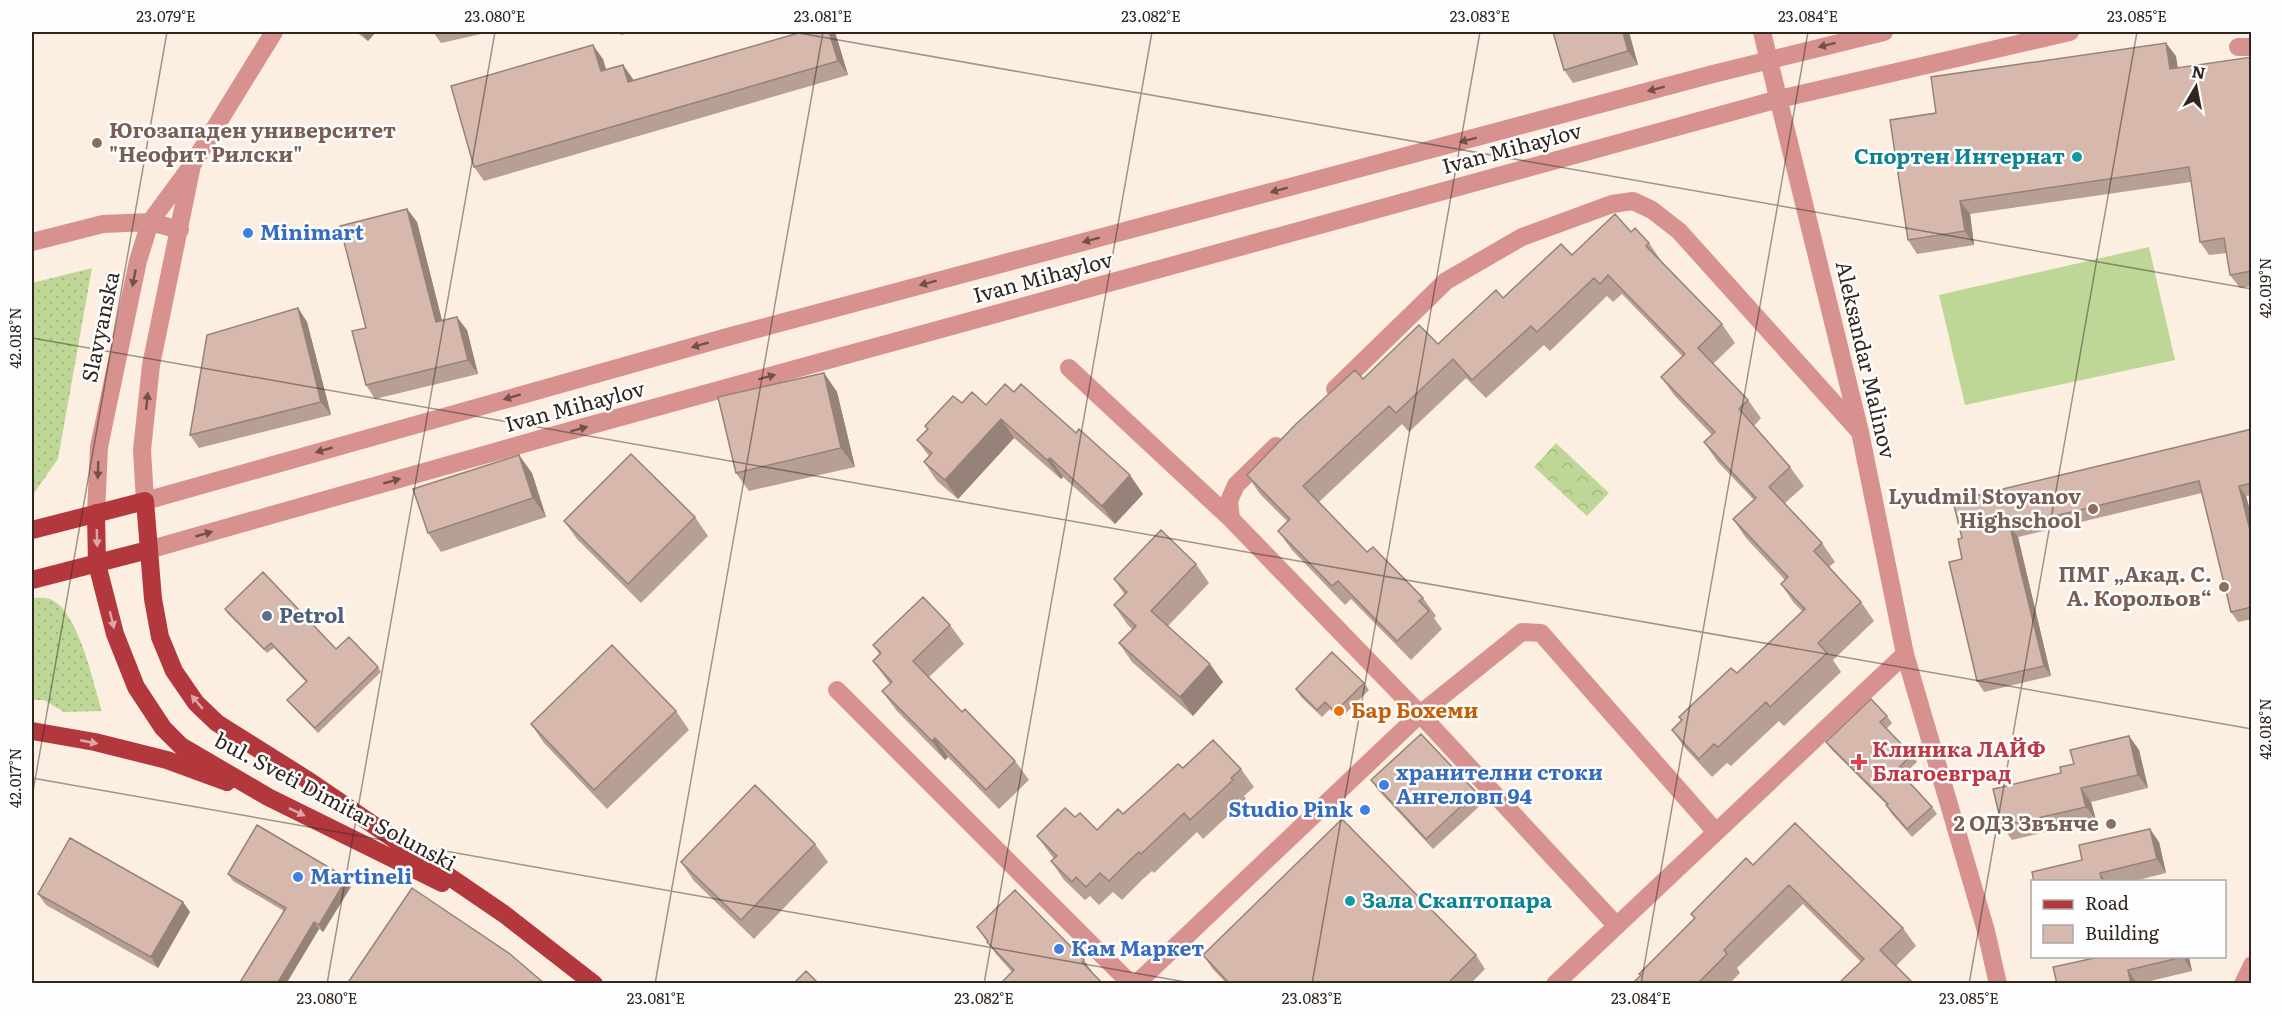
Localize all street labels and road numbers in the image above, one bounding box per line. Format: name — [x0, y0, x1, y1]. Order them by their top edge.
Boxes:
street label: Ivan Mihaylov — [1438, 113, 1585, 180]
street label: Ivan Mihaylov — [969, 242, 1116, 309]
street label: Aleksandar Malinov — [1830, 257, 1905, 462]
street label: Slavyanska — [72, 267, 126, 385]
street label: Ivan Mihaylov — [501, 371, 648, 438]
street label: bul. Sveti Dimitar Solunski — [210, 723, 462, 877]

